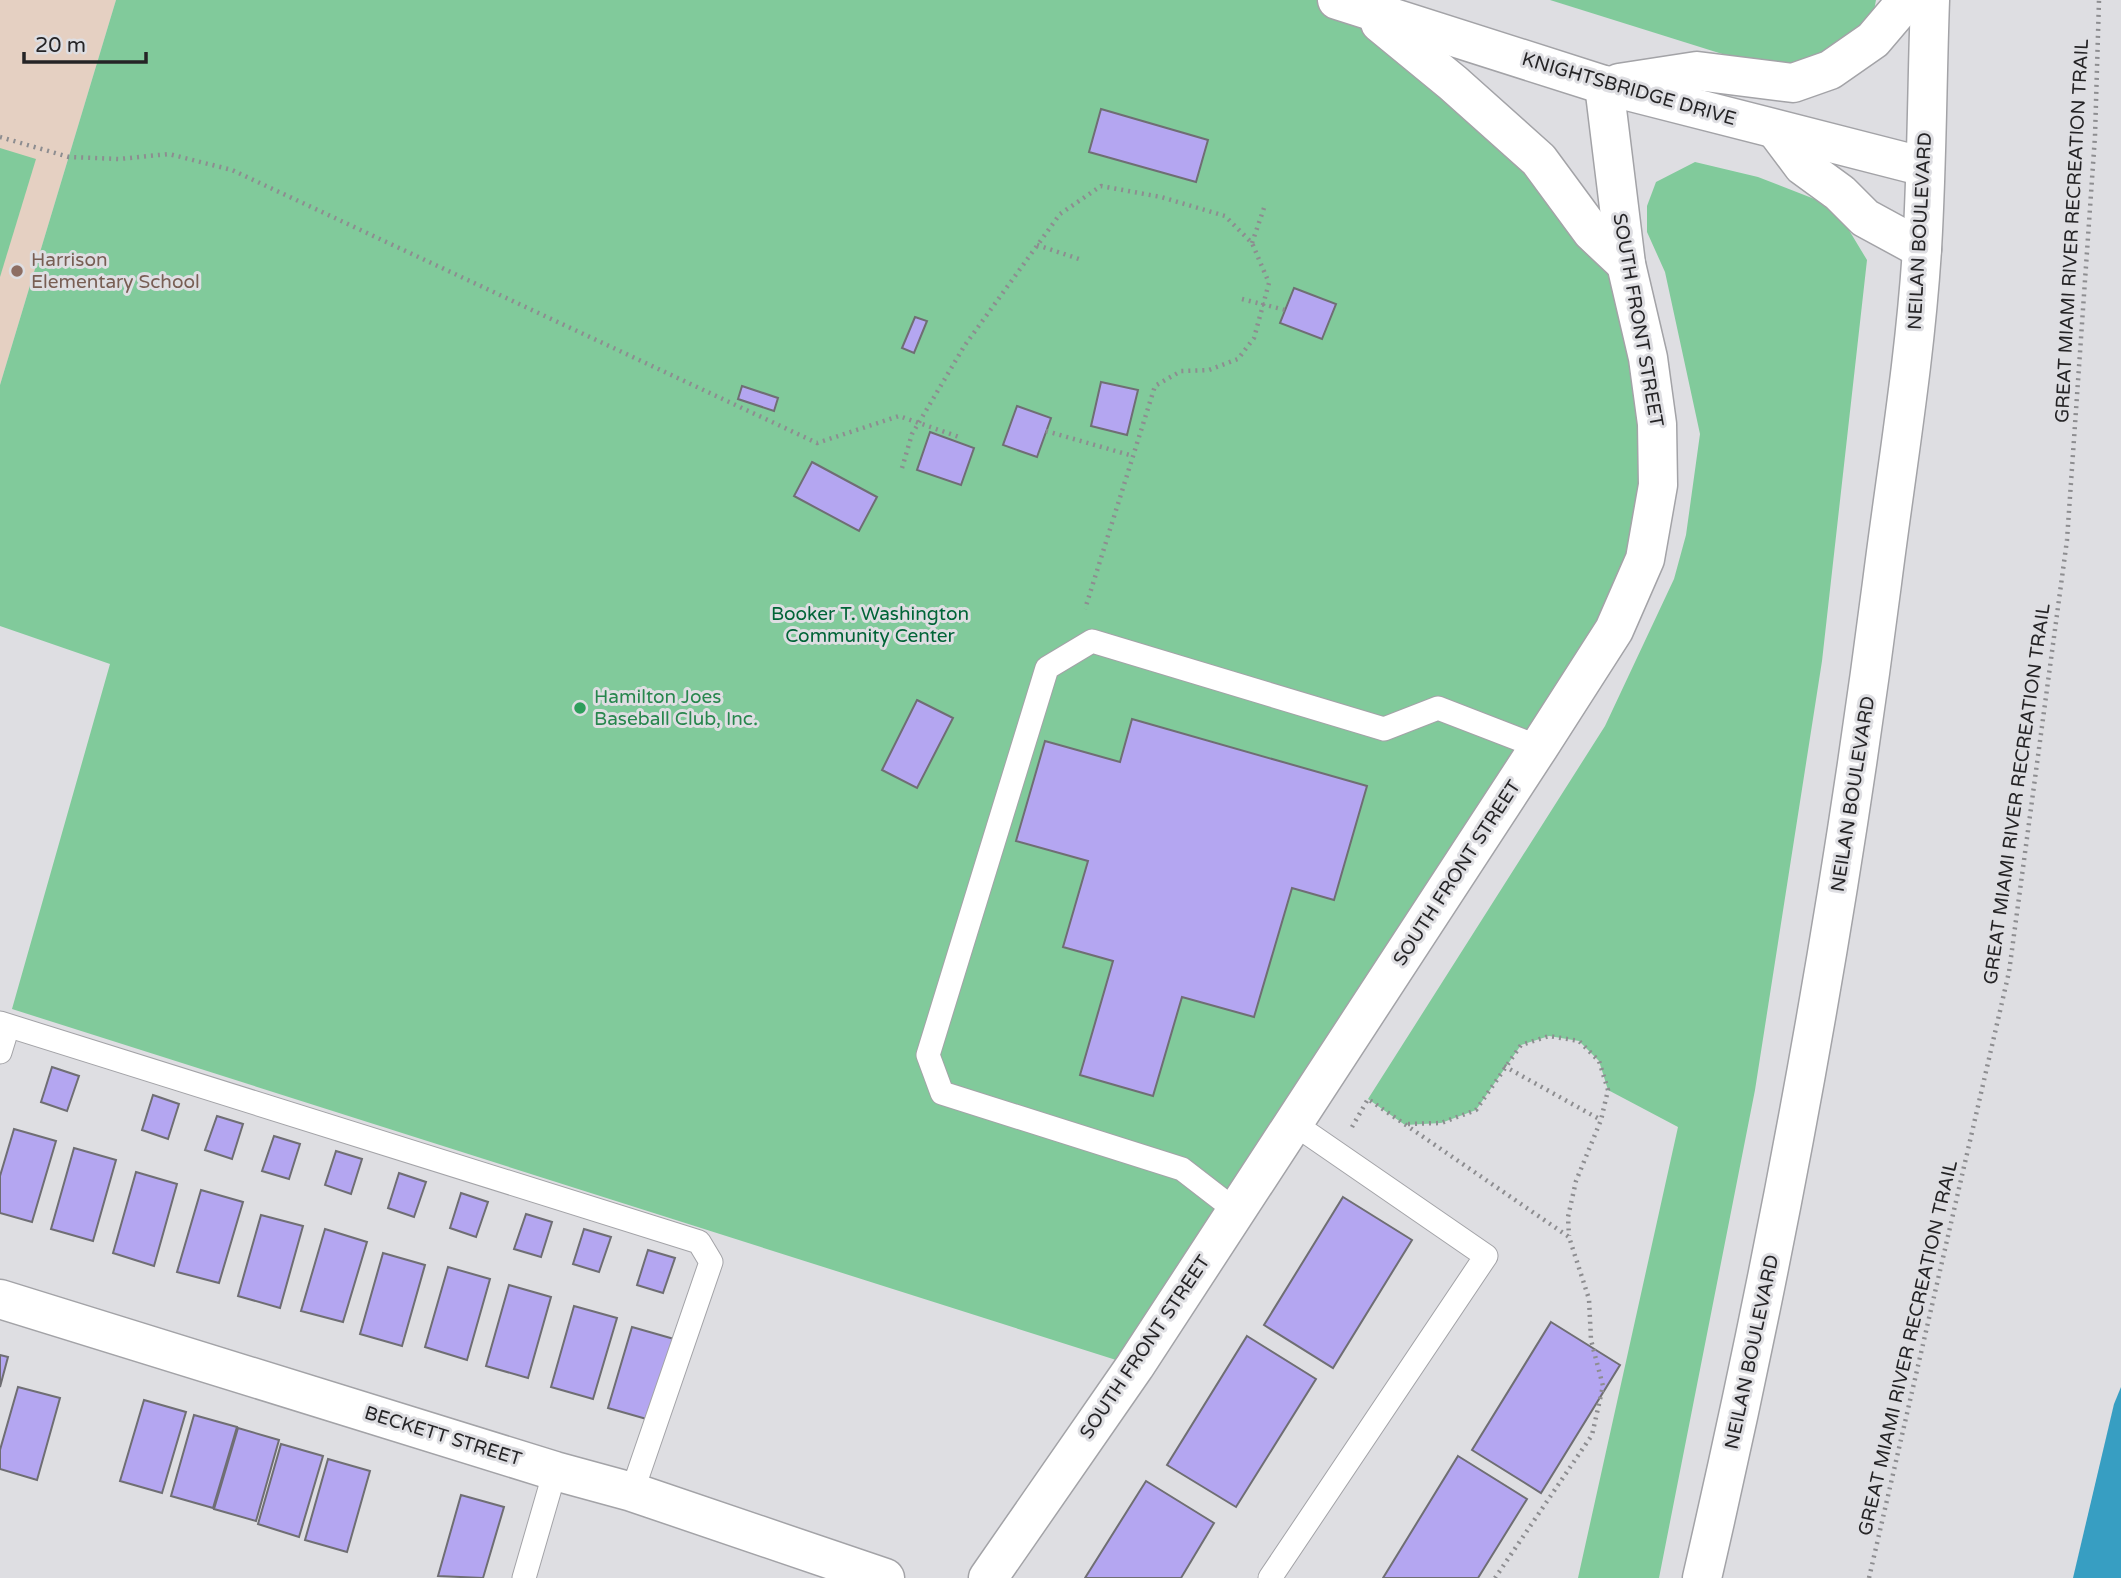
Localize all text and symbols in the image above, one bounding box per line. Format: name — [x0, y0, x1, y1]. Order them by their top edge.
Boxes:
scale bar — [24, 21, 147, 65]
text: 20 m — [35, 33, 86, 58]
street label: GREAT MIAMI RIVER RECREATION TRAIL — [2051, 38, 2093, 424]
street label: KNIGHTSBRIDGE DRIVE — [1519, 48, 1739, 130]
street label: NEILAN BOULEVARD — [1904, 131, 1936, 331]
street label: SOUTH FRONT STREET — [1608, 211, 1668, 429]
place label: Harrison Elementary School — [31, 249, 200, 293]
marker: Harrison Elementary School — [9, 263, 25, 279]
street label: GREAT MIAMI RIVER RECREATION TRAIL — [1979, 602, 2055, 986]
park label: Booker T. Washington Community Center — [771, 603, 969, 647]
place label: Hamilton Joes Baseball Club, Inc. — [594, 686, 758, 730]
street label: NEILAN BOULEVARD — [1827, 694, 1879, 894]
marker: Hamilton Joes Baseball Club, Inc. — [572, 700, 588, 716]
street label: SOUTH FRONT STREET — [1389, 776, 1525, 970]
street label: GREAT MIAMI RIVER RECREATION TRAIL — [1854, 1158, 1962, 1538]
street label: SOUTH FRONT STREET — [1075, 1251, 1215, 1443]
street label: NEILAN BOULEVARD — [1721, 1253, 1783, 1451]
street label: BECKETT STREET — [362, 1402, 525, 1471]

